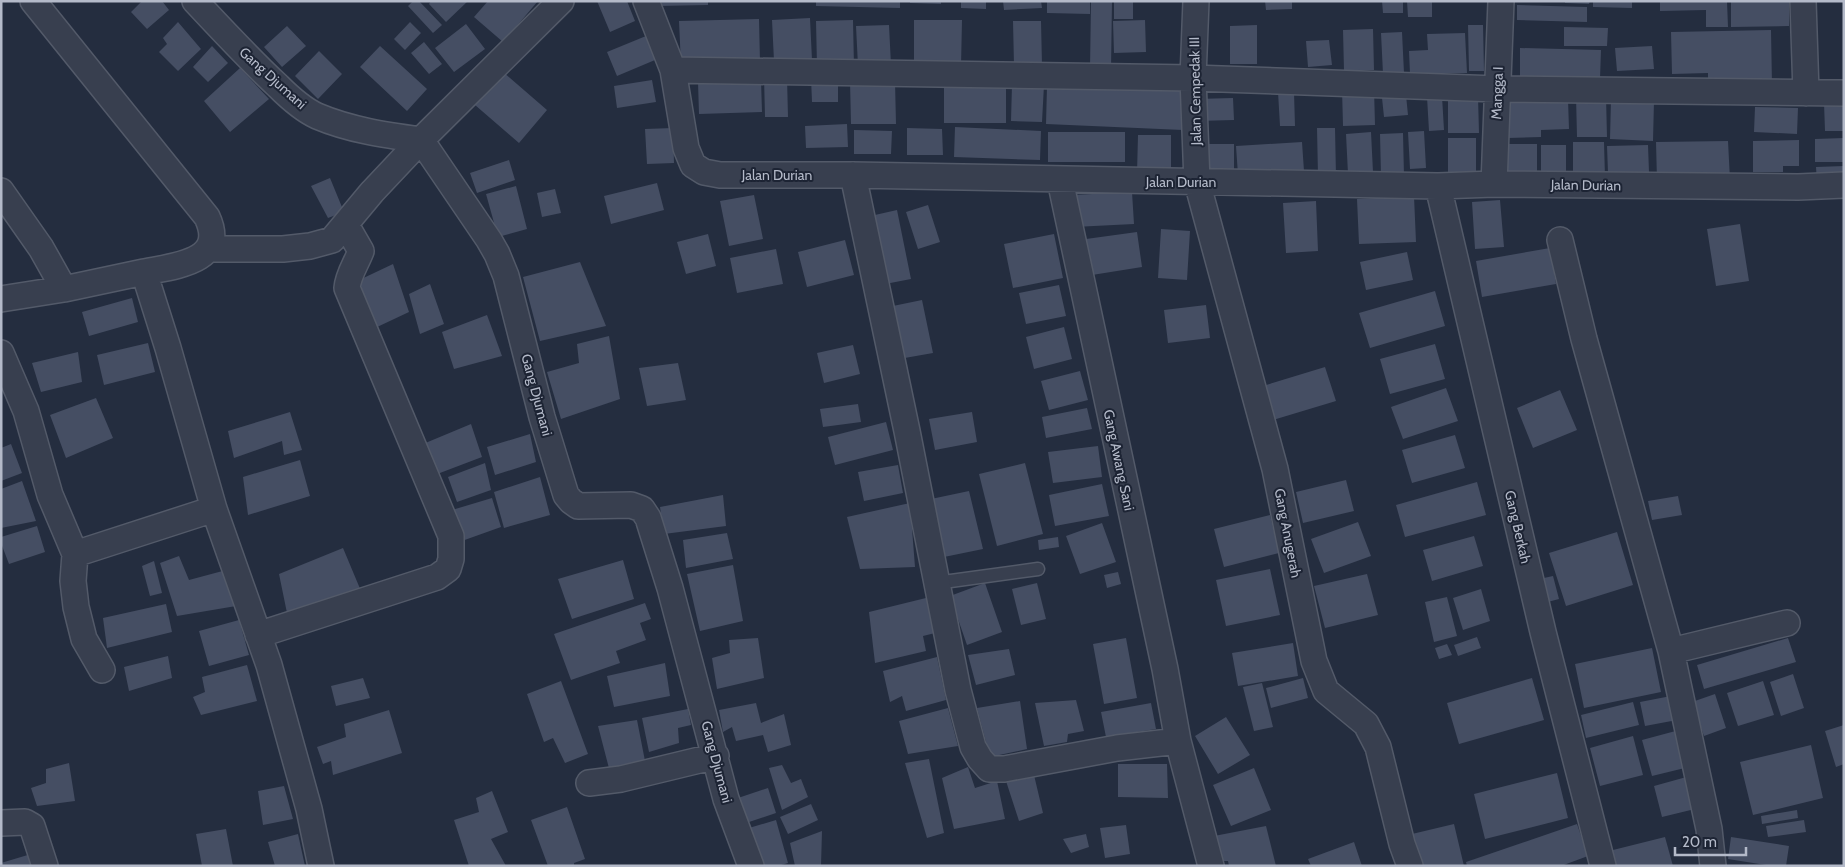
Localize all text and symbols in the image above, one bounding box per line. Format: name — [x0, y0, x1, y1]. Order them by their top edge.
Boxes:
street label: Jalan Cempedak III — [1185, 37, 1205, 146]
street label: Gang Djumani — [236, 43, 310, 113]
street label: Mangga I — [1487, 66, 1507, 120]
street label: Jalan Durian — [741, 166, 812, 184]
street label: Jalan Durian — [1145, 173, 1216, 191]
street label: Jalan Durian — [1550, 175, 1622, 195]
street label: Gang Djumani — [517, 352, 557, 438]
street label: Gang Awang Sani — [1100, 408, 1138, 512]
street label: Gang Anugerah — [1271, 487, 1305, 579]
street label: Gang Berkah — [1501, 489, 1535, 565]
street label: Gang Djumani — [697, 719, 737, 805]
scale bar — [1675, 824, 1746, 856]
text: 20 m — [1682, 833, 1717, 851]

